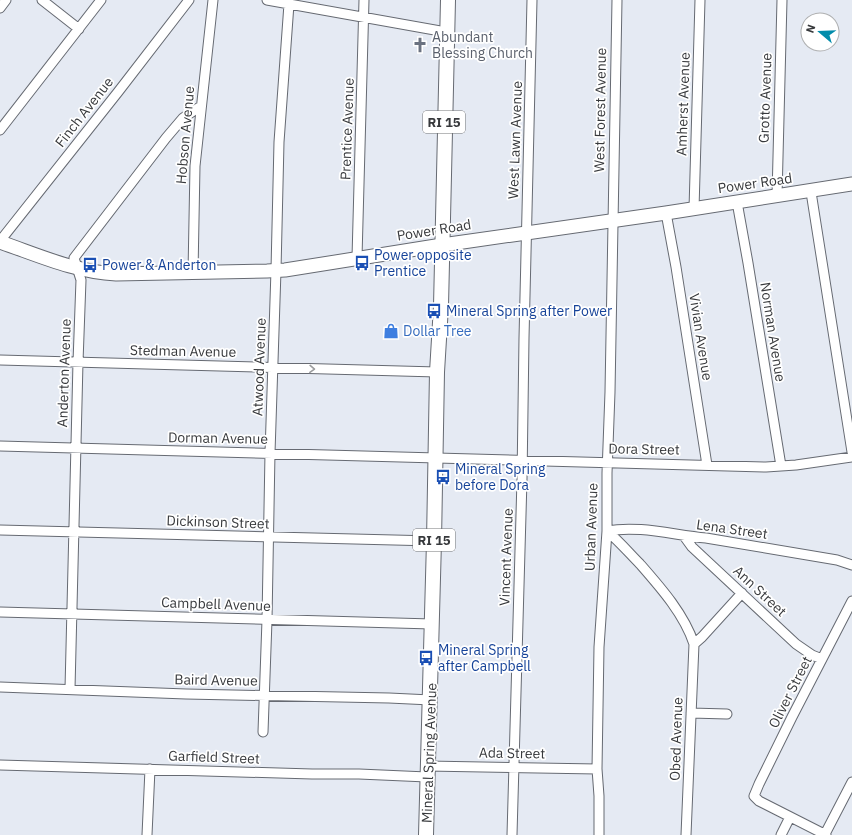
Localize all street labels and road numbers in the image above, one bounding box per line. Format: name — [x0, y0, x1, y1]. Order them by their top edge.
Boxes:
street label: West Forest Avenue — [590, 47, 610, 172]
street label: Amherst Avenue — [672, 52, 694, 156]
street label: Grotto Avenue — [754, 52, 776, 143]
street label: Finch Avenue — [51, 73, 117, 151]
street label: Prentice Avenue — [336, 77, 358, 180]
street label: West Lawn Avenue — [504, 80, 526, 199]
street label: Hobson Avenue — [172, 85, 198, 185]
road number: RI 15 — [423, 111, 465, 133]
street label: Power Road — [717, 169, 793, 197]
street label: Power Road — [396, 215, 472, 245]
street label: Norman Avenue — [756, 281, 790, 383]
street label: Vivian Avenue — [685, 292, 717, 382]
street label: Atwood Avenue — [248, 317, 270, 416]
street label: Anderton Avenue — [53, 318, 75, 428]
street label: Stedman Avenue — [130, 341, 237, 361]
street label: Dorman Avenue — [168, 428, 268, 448]
street label: Dora Street — [608, 439, 680, 459]
street label: Urban Avenue — [580, 482, 602, 571]
street label: Vincent Avenue — [495, 508, 517, 606]
street label: Dickinson Street — [166, 511, 270, 533]
street label: Lena Street — [695, 515, 769, 543]
road number: RI 15 — [413, 529, 455, 551]
street label: Ann Street — [730, 562, 791, 620]
street label: Campbell Avenue — [161, 593, 272, 615]
street label: Oliver Street — [764, 653, 816, 731]
street label: Baird Avenue — [174, 670, 258, 690]
street label: Mineral Spring Avenue — [418, 682, 440, 824]
street label: Obed Avenue — [666, 696, 686, 781]
street label: Ada Street — [479, 743, 545, 763]
street label: Garfield Street — [168, 746, 260, 768]

